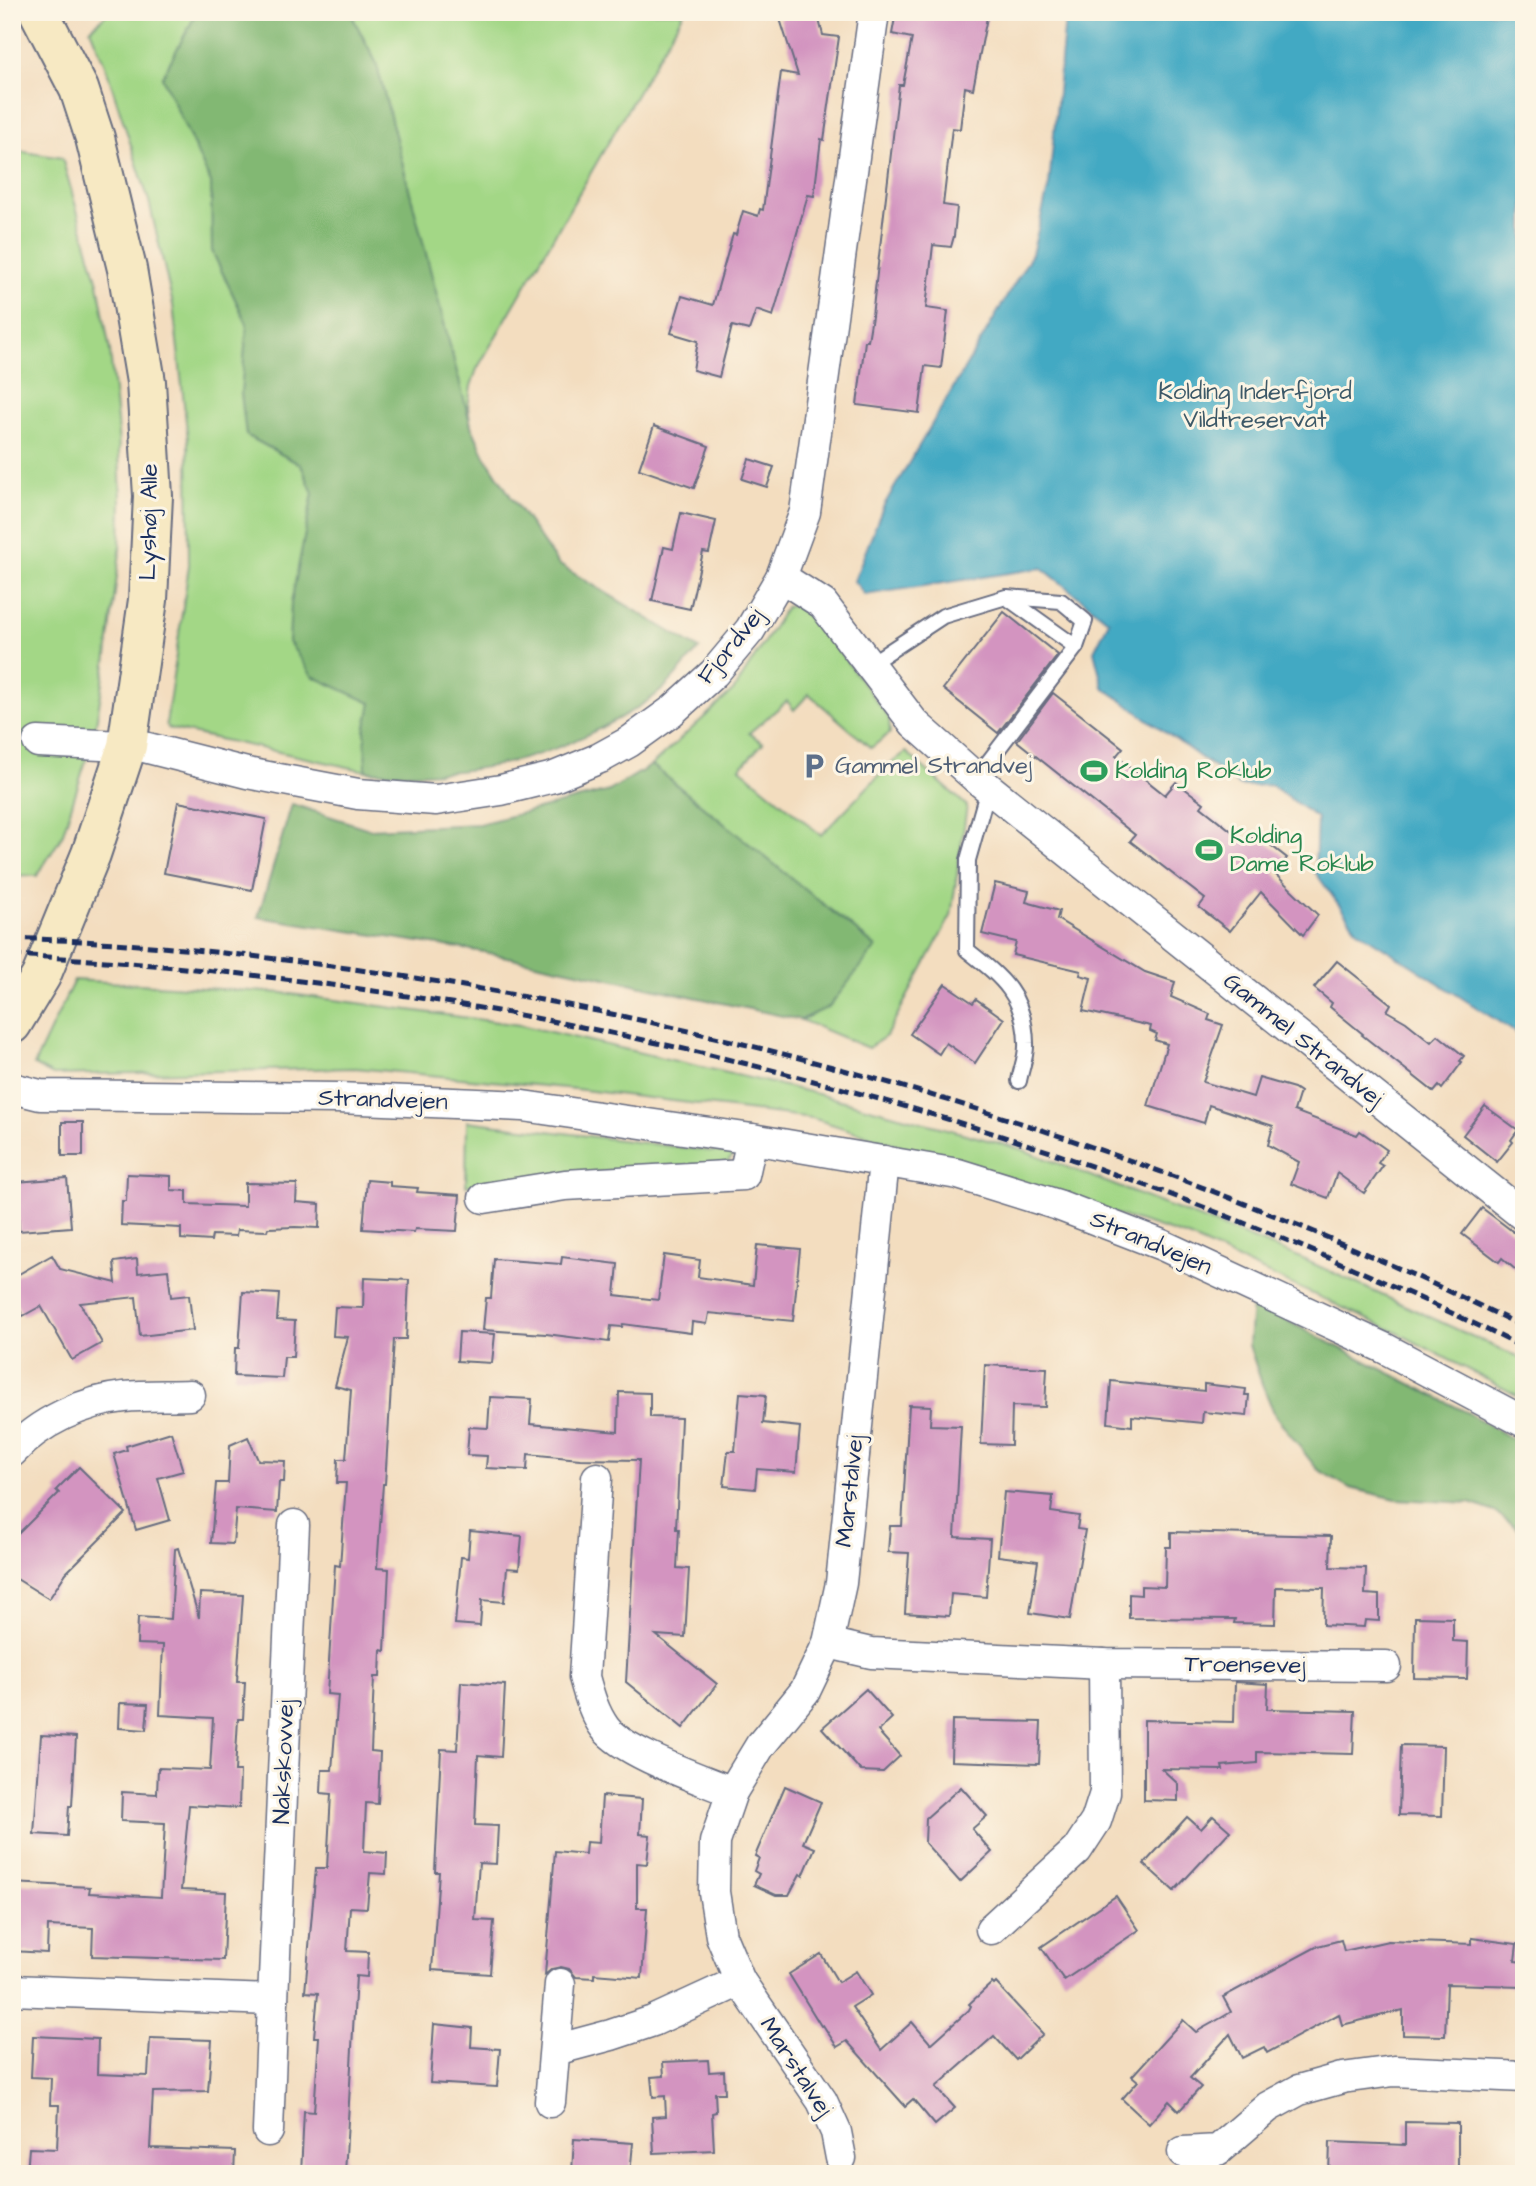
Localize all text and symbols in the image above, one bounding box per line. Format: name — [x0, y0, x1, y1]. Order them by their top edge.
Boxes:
park label: Kolding Inderfjord Vildtreservat — [1158, 375, 1352, 437]
street label: Lyshøj Alle — [131, 463, 168, 581]
street label: Fjordvej — [690, 600, 773, 692]
place label: Gammel Strandvej — [835, 749, 1033, 783]
parking icon: Gammel Strandvej — [799, 751, 829, 781]
place label: Kolding Roklub — [1115, 754, 1272, 789]
sports icon: Kolding Roklub — [1079, 756, 1109, 786]
place label: Kolding Dame Roklub — [1230, 819, 1374, 881]
sports icon: Kolding Dame Roklub — [1194, 835, 1224, 865]
street label: Gammel Strandvej — [1216, 965, 1391, 1116]
street label: Strandvejen — [318, 1081, 448, 1119]
street label: Strandvejen — [1085, 1202, 1217, 1284]
street label: Marstalvej — [827, 1432, 873, 1549]
street label: Troensevej — [1184, 1647, 1307, 1683]
street label: Nakskovvej — [265, 1698, 303, 1825]
street label: Marstalvej — [751, 2010, 841, 2124]

